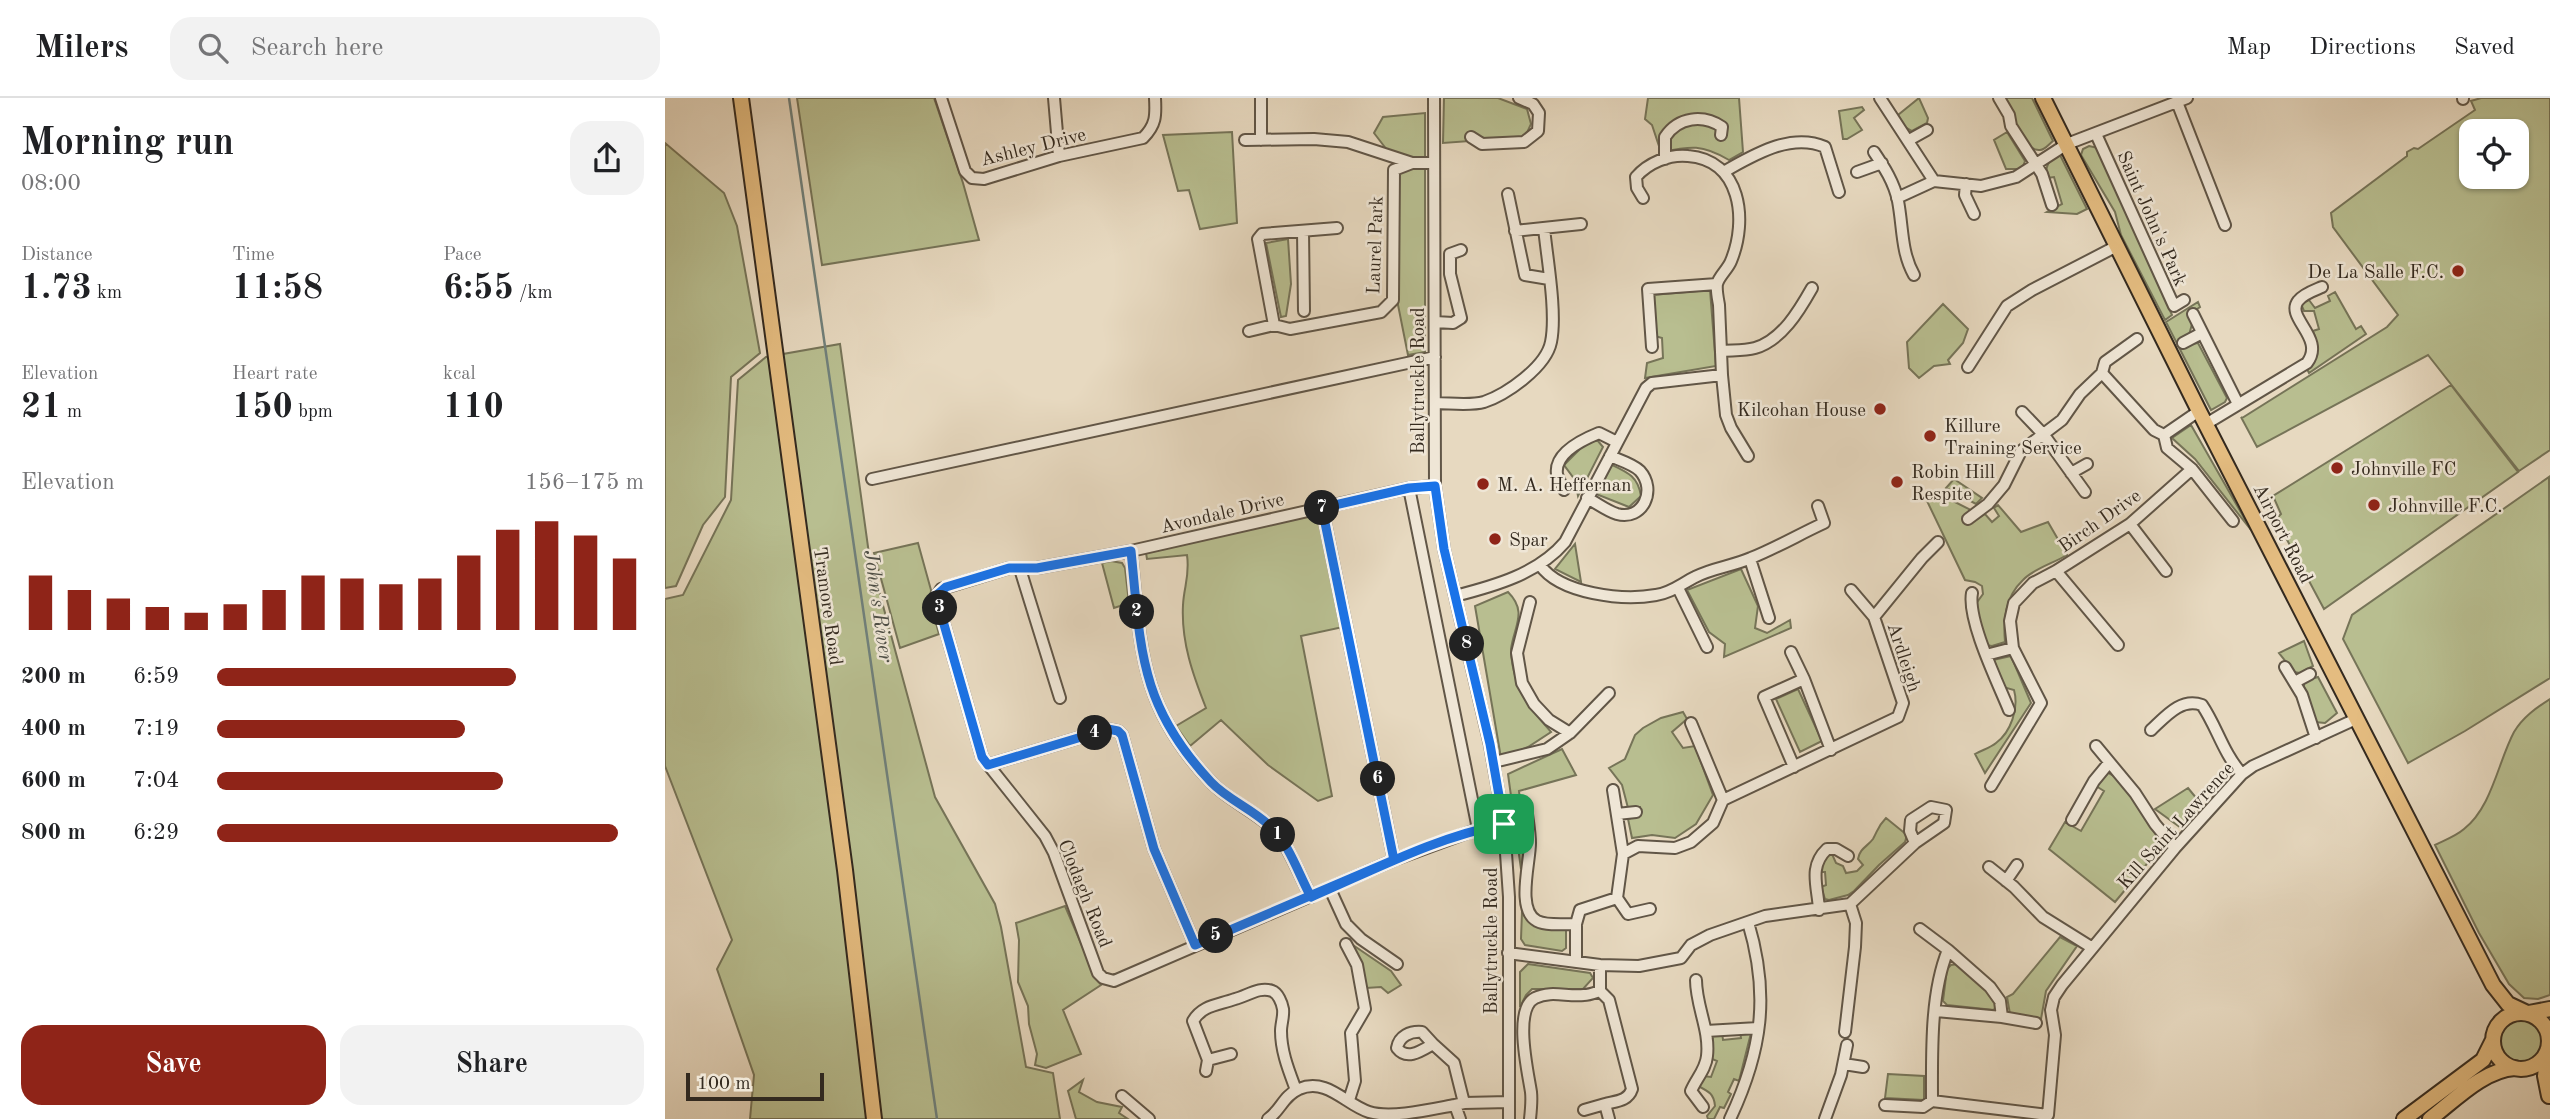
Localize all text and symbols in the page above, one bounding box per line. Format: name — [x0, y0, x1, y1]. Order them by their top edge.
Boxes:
search box — [170, 17, 660, 80]
icon: search — [194, 29, 232, 67]
text: Milers — [35, 32, 128, 65]
text: Search here — [250, 35, 383, 61]
text: Map — [2227, 36, 2271, 60]
text: Directions — [2309, 36, 2416, 60]
text: Saved — [2454, 36, 2515, 60]
map controls — [2459, 119, 2529, 189]
button: locate — [2459, 119, 2529, 189]
button: share — [570, 121, 644, 195]
text: Morning run — [21, 125, 234, 163]
street label: Ashley Drive — [979, 126, 1088, 171]
street label: Saint John's Park — [2112, 148, 2189, 290]
text: 08:00 — [21, 172, 81, 195]
street label: Laurel Park — [1365, 195, 1388, 295]
text: Distance — [21, 246, 93, 265]
text: Time — [232, 246, 275, 265]
text: Pace — [443, 246, 482, 265]
marker: De La Salle F.C. — [2450, 263, 2466, 279]
place label: De La Salle F.C. — [2307, 264, 2444, 283]
text: 1.73 — [21, 271, 92, 306]
text: 11:58 — [232, 271, 323, 306]
text: 6:55 — [443, 271, 514, 306]
text: km — [92, 284, 122, 303]
text: /km — [514, 284, 553, 303]
street label: Ballytruckle Road — [1410, 307, 1429, 455]
text: Elevation — [21, 365, 98, 384]
text: Heart rate — [232, 365, 317, 384]
text: kcal — [443, 365, 476, 384]
text: 21 — [21, 390, 62, 425]
text: 150 — [232, 390, 293, 425]
text: 110 — [443, 390, 504, 425]
marker: Kilcohan House — [1872, 401, 1888, 417]
place label: Kilcohan House — [1737, 402, 1866, 421]
text: m — [62, 403, 82, 422]
text: bpm — [293, 403, 333, 422]
place label: Killure Training Service — [1944, 418, 2082, 459]
marker: Killure Training Service — [1922, 428, 1938, 444]
marker: Johnville FC — [2329, 460, 2345, 476]
place label: Johnville FC — [2351, 461, 2456, 480]
place label: Robin Hill Respite — [1911, 464, 1995, 505]
text: Elevation — [21, 471, 115, 494]
text: 156–175 m — [525, 471, 644, 494]
marker: Robin Hill Respite — [1889, 474, 1905, 490]
marker: M. A. Heffernan — [1475, 476, 1491, 492]
place label: M. A. Heffernan — [1497, 477, 1631, 496]
street label: Airport Road — [2249, 481, 2315, 587]
street label: Birch Drive — [2056, 487, 2145, 557]
pin: 7 — [1305, 490, 1339, 526]
street label: Avondale Drive — [1159, 491, 1286, 538]
marker: Johnville F.C. — [2366, 497, 2382, 513]
text: 7 — [1316, 498, 1327, 517]
place label: Johnville F.C. — [2388, 498, 2503, 517]
marker: Spar — [1487, 531, 1503, 547]
place label: Spar — [1509, 532, 1548, 551]
street label: Tramore Road — [809, 546, 844, 667]
water label: John's River — [859, 549, 896, 665]
pin: 3 — [923, 590, 957, 626]
pin: 2 — [1119, 594, 1155, 630]
text: 3 — [934, 598, 945, 617]
text: 2 — [1131, 602, 1142, 621]
street label: Ardleigh — [1882, 621, 1923, 695]
pin: 8 — [1449, 626, 1485, 662]
text: 8 — [1461, 634, 1472, 653]
text: 200 m — [21, 665, 86, 688]
text: 6:59 — [133, 665, 179, 688]
pin: 4 — [1077, 716, 1113, 750]
text: 400 m — [21, 717, 86, 740]
text: 7:19 — [133, 717, 179, 740]
text: 4 — [1089, 723, 1100, 742]
street label: Kill Saint Lawrence — [2115, 759, 2239, 894]
pin: 6 — [1361, 762, 1395, 796]
text: 600 m — [21, 769, 86, 792]
text: 7:04 — [133, 769, 179, 792]
text: 6 — [1372, 769, 1383, 788]
pin — [1474, 794, 1534, 854]
icon: arrive — [1485, 805, 1523, 843]
pin: 1 — [1261, 818, 1295, 852]
text: 800 m — [21, 821, 86, 844]
text: 6:29 — [133, 821, 179, 844]
text: 1 — [1272, 825, 1283, 844]
street label: Clodagh Road — [1053, 837, 1114, 951]
street label: Ballytruckle Road — [1483, 867, 1502, 1015]
pin: 5 — [1199, 918, 1233, 954]
text: 5 — [1210, 926, 1221, 945]
button: Save — [21, 1025, 326, 1105]
button: Share — [340, 1025, 644, 1105]
scale bar — [686, 1070, 824, 1102]
text: 100 m — [697, 1075, 750, 1094]

